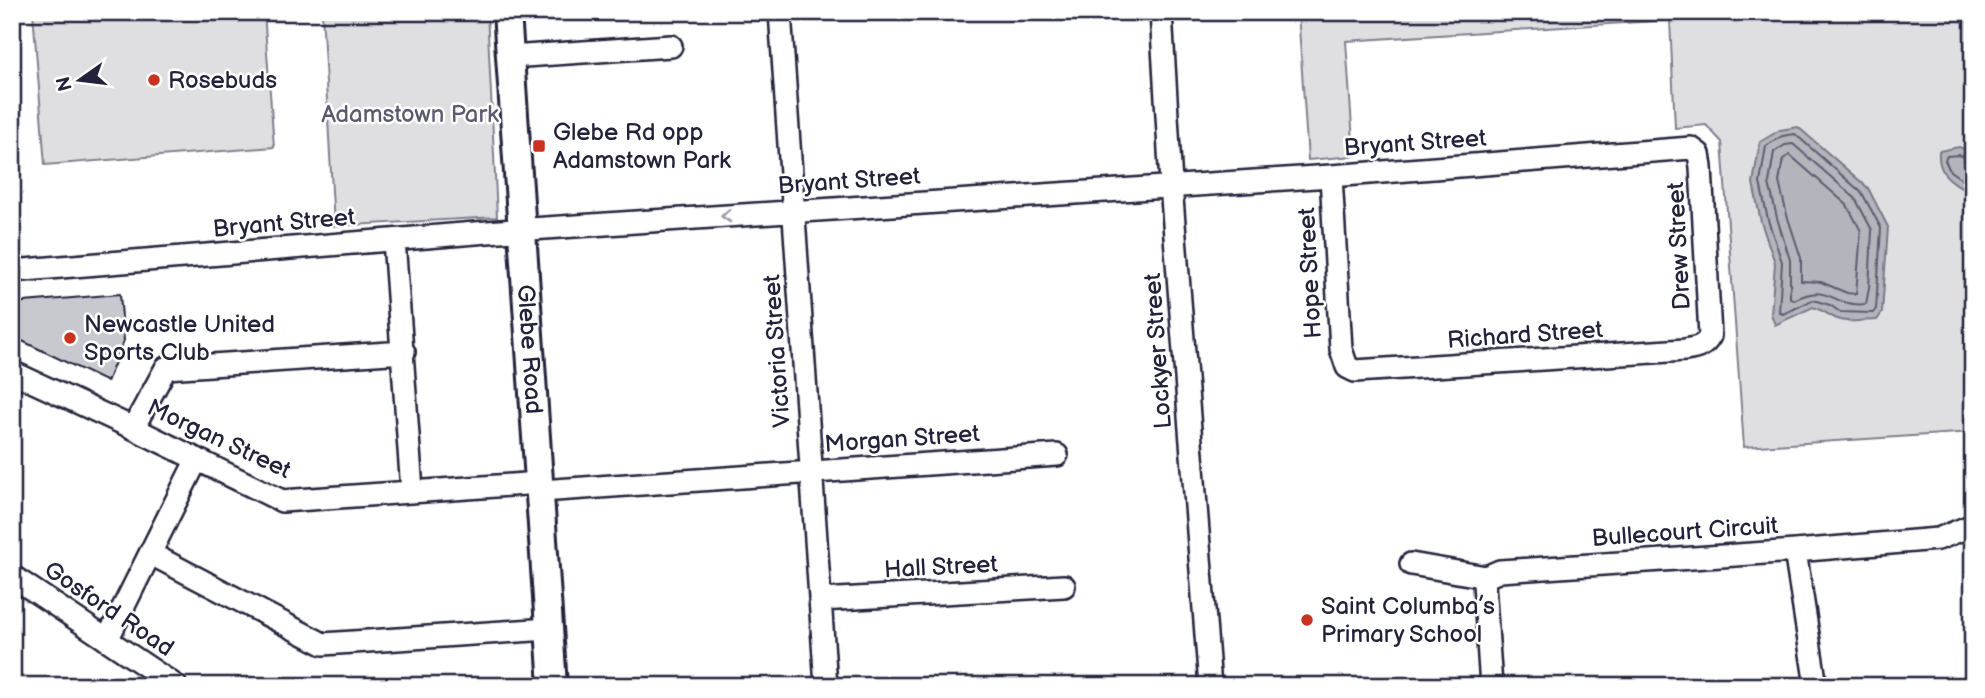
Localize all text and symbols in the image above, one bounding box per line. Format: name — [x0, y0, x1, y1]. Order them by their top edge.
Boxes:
north arrow — [46, 46, 116, 116]
place label: Rosebuds — [168, 66, 277, 95]
marker: Rosebuds — [146, 72, 162, 88]
text: N — [52, 74, 78, 93]
park label: Adamstown Park — [321, 100, 499, 129]
place label: Glebe Rd opp Adamstown Park — [553, 118, 731, 175]
street label: Bryant Street — [1343, 124, 1488, 162]
marker: Glebe Rd opp Adamstown Park — [531, 138, 547, 154]
street label: Bryant Street — [777, 162, 922, 200]
street label: Drew Street — [1661, 181, 1697, 311]
street label: Bryant Street — [212, 202, 357, 244]
street label: Hope Street — [1292, 206, 1328, 339]
one-way arrow — [720, 208, 731, 223]
street label: Lockyer Street — [1138, 272, 1178, 430]
street label: Victoria Street — [757, 273, 797, 428]
street label: Glebe Road — [511, 284, 549, 415]
place label: Newcastle United Sports Club — [84, 310, 275, 367]
street label: Richard Street — [1446, 315, 1605, 355]
marker: Newcastle United Sports Club — [62, 330, 78, 346]
street label: Morgan Street — [142, 393, 296, 485]
street label: Morgan Street — [823, 419, 981, 459]
street label: Bullecourt Circuit — [1591, 511, 1780, 553]
street label: Hall Street — [883, 550, 999, 584]
street label: Gosford Road — [39, 555, 179, 663]
place label: Saint Columba’s Primary School — [1321, 592, 1495, 649]
marker: Saint Columba’s Primary School — [1299, 612, 1315, 628]

